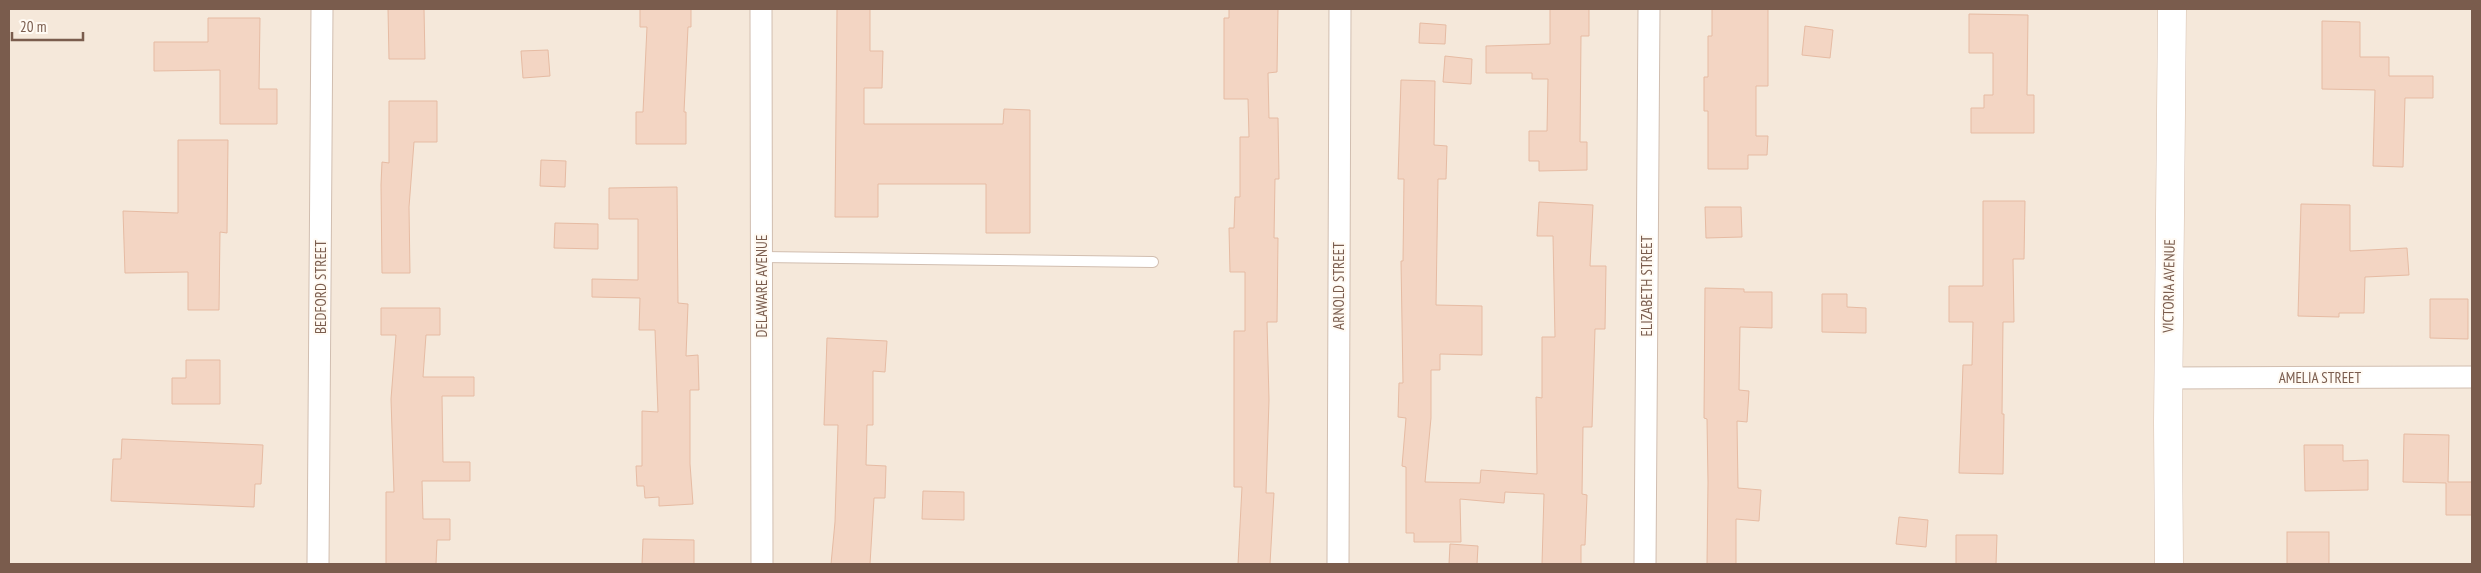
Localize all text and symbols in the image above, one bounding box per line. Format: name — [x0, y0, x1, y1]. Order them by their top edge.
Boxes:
scale bar — [12, 10, 84, 42]
text: 20 m — [20, 17, 46, 36]
street label: DELAWARE AVENUE — [752, 235, 771, 337]
street label: ELIZABETH STREET — [1637, 235, 1656, 336]
street label: VICTORIA AVENUE — [2158, 239, 2179, 334]
street label: BEDFORD STREET — [311, 240, 330, 334]
street label: ARNOLD STREET — [1329, 242, 1348, 330]
street label: AMELIA STREET — [2279, 368, 2362, 387]

